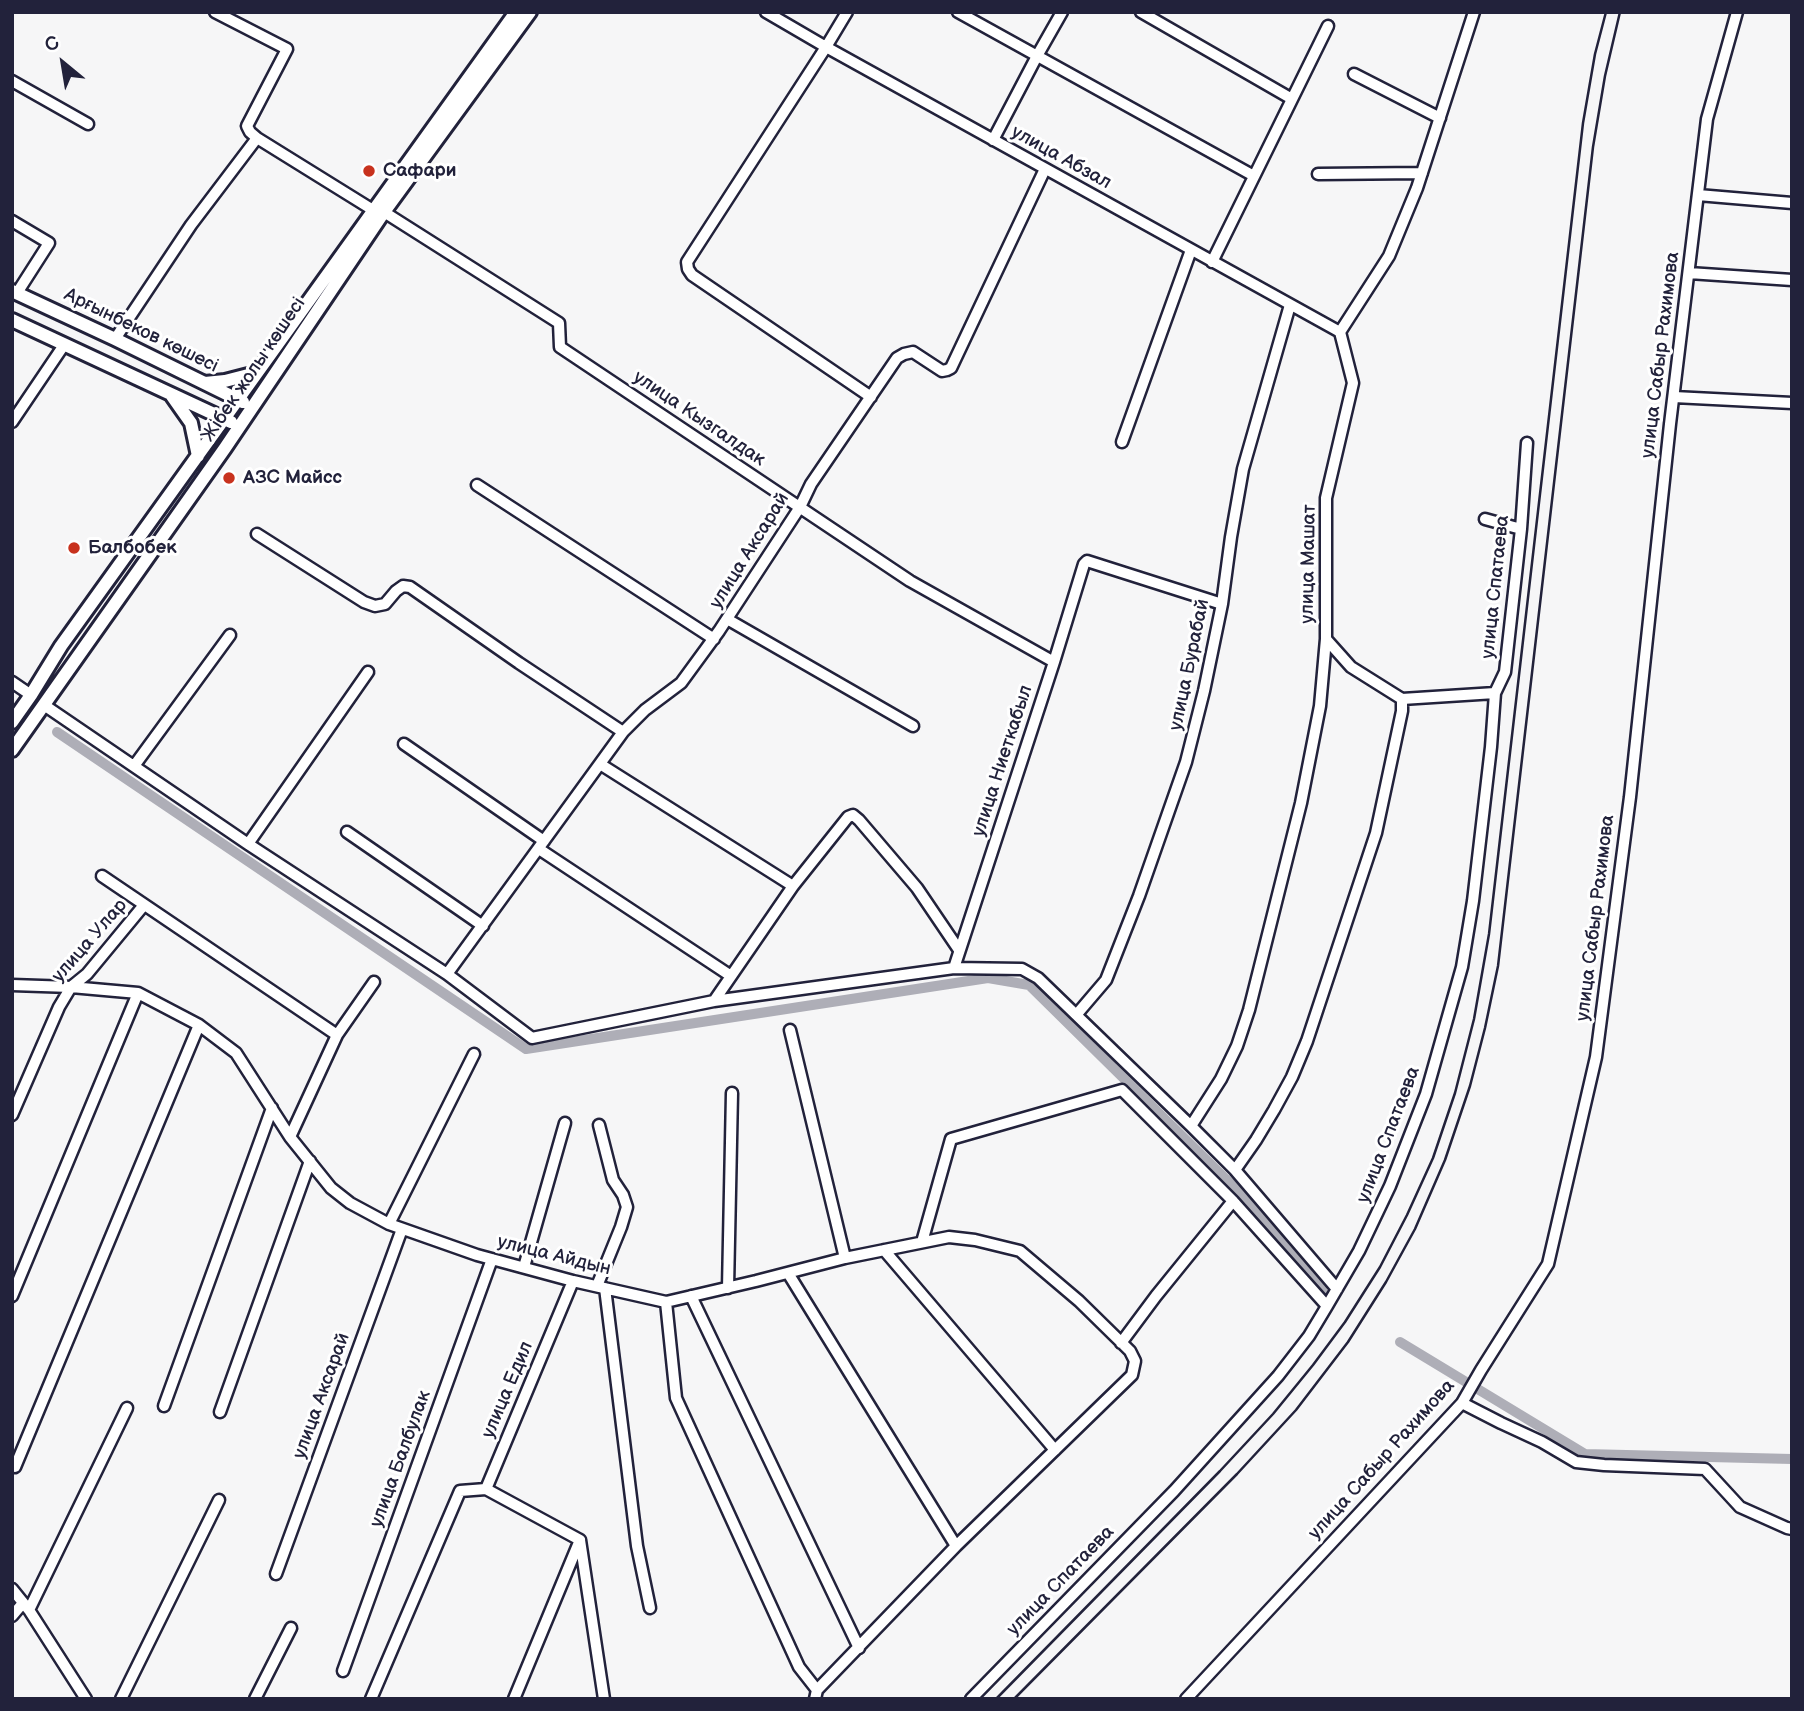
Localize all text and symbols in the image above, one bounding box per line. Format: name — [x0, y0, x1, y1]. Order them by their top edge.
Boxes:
north arrow — [28, 28, 98, 98]
text: С — [41, 31, 64, 58]
street label: улица Абзал — [1007, 121, 1115, 195]
place label: Сафари — [383, 160, 456, 182]
marker: Сафари — [361, 163, 377, 179]
street label: улица Сабыр Рахимова — [1637, 251, 1685, 459]
street label: Арғынбеков көшесі — [60, 284, 222, 378]
street label: Жібек жолы көшесі — [197, 293, 311, 447]
street label: улица Кызгалдак — [629, 366, 769, 472]
place label: АЗС Майсс — [243, 467, 342, 489]
marker: АЗС Майсс — [221, 470, 237, 486]
street label: улица Аксарай — [705, 489, 795, 613]
street label: улица Машат — [1297, 504, 1321, 624]
street label: улица Спатаева — [1477, 514, 1515, 660]
place label: Балбобек — [88, 537, 177, 559]
marker: Балбобек — [66, 540, 82, 556]
street label: улица Бурабай — [1165, 597, 1215, 733]
street label: улица Ниеткабыл — [968, 682, 1038, 840]
street label: улица Сабыр Рахимова — [1572, 814, 1620, 1022]
street label: улица Улар — [48, 895, 132, 987]
street label: улица Спатаева — [1353, 1064, 1425, 1206]
street label: улица Айдын — [495, 1231, 613, 1281]
street label: улица Аксарай — [289, 1330, 355, 1462]
street label: улица Едил — [477, 1338, 539, 1442]
street label: улица Сабыр Рахимова — [1304, 1375, 1460, 1545]
street label: улица Балбулак — [366, 1387, 436, 1531]
street label: улица Спатаева — [1003, 1521, 1119, 1641]

